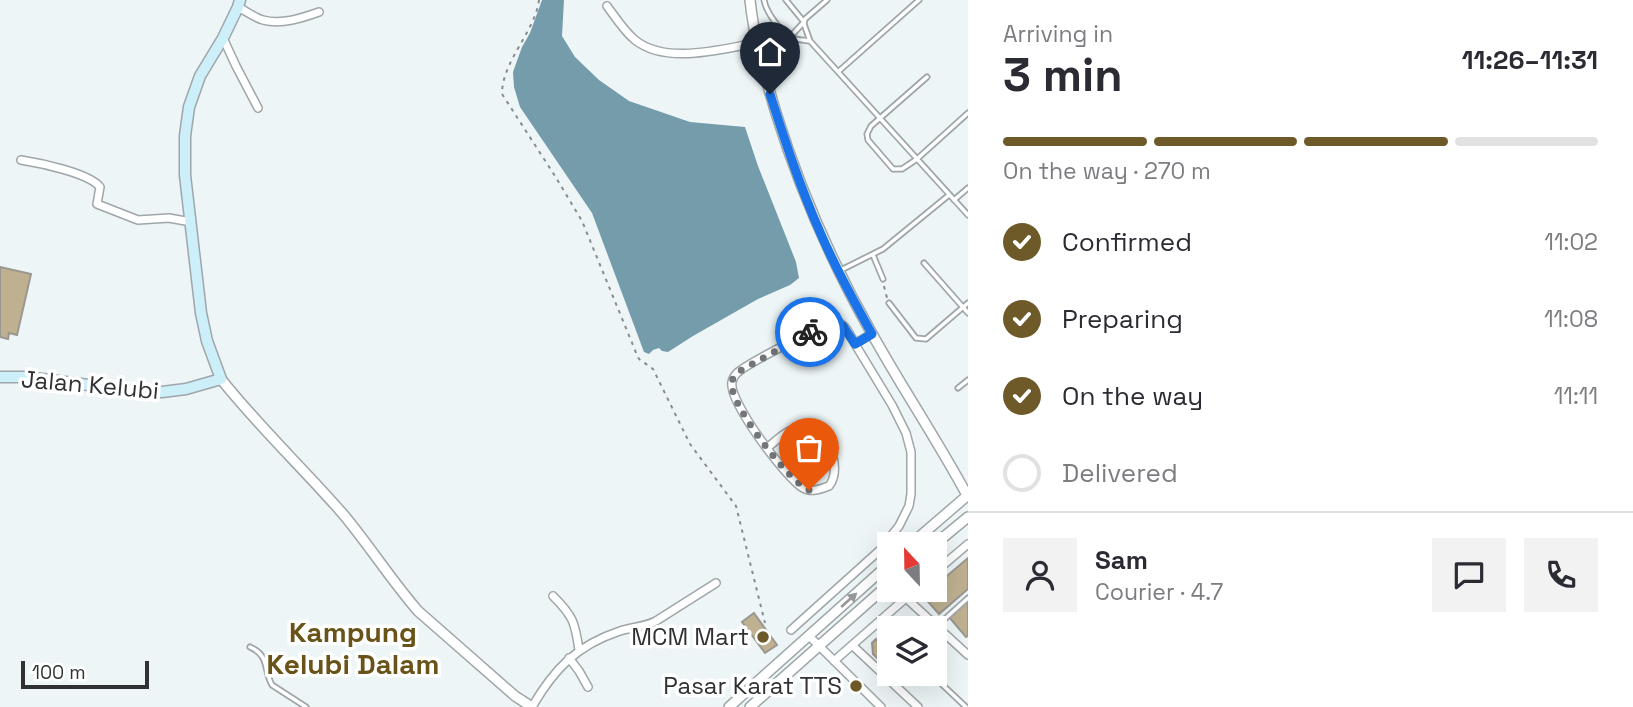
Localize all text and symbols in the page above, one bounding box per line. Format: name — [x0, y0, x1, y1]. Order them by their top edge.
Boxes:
text: Arriving in — [1003, 19, 1113, 49]
pin — [740, 22, 800, 94]
icon: home — [751, 33, 789, 71]
text: 11:26–11:31 — [1462, 43, 1598, 77]
text: 3 min — [1003, 46, 1123, 104]
text: On the way · 270 m — [1003, 156, 1211, 186]
icon: check — [1003, 223, 1041, 261]
text: Confirmed — [1062, 225, 1192, 259]
text: 11:02 — [1544, 227, 1598, 257]
courier — [775, 297, 845, 367]
icon: check — [1003, 300, 1041, 338]
text: Preparing — [1062, 302, 1183, 336]
text: 11:08 — [1544, 304, 1598, 334]
icon: bike — [791, 313, 829, 351]
street label: Jalan Kelubi — [20, 363, 160, 406]
icon: check — [1003, 377, 1041, 415]
text: On the way — [1062, 379, 1203, 413]
text: 11:11 — [1554, 381, 1598, 411]
pin — [779, 418, 839, 490]
icon: bag — [790, 429, 828, 467]
text: Delivered — [1062, 456, 1178, 490]
north arrow — [877, 532, 947, 602]
map controls — [877, 532, 947, 686]
button: person — [1003, 538, 1077, 612]
button: chat — [1432, 538, 1506, 612]
button: phone — [1524, 538, 1598, 612]
text: Sam — [1095, 543, 1148, 577]
text: Courier · 4.7 — [1095, 577, 1223, 607]
one-way arrow — [840, 592, 857, 608]
district label: Kampung Kelubi Dalam — [267, 614, 439, 682]
button: layers — [877, 616, 947, 686]
place label: MCM Mart — [631, 621, 749, 652]
marker: MCM Mart — [755, 629, 771, 645]
scale bar — [21, 658, 149, 690]
text: 100 m — [32, 660, 86, 685]
place label: Pasar Karat TTS — [663, 670, 842, 701]
marker: Pasar Karat TTS — [848, 678, 864, 694]

